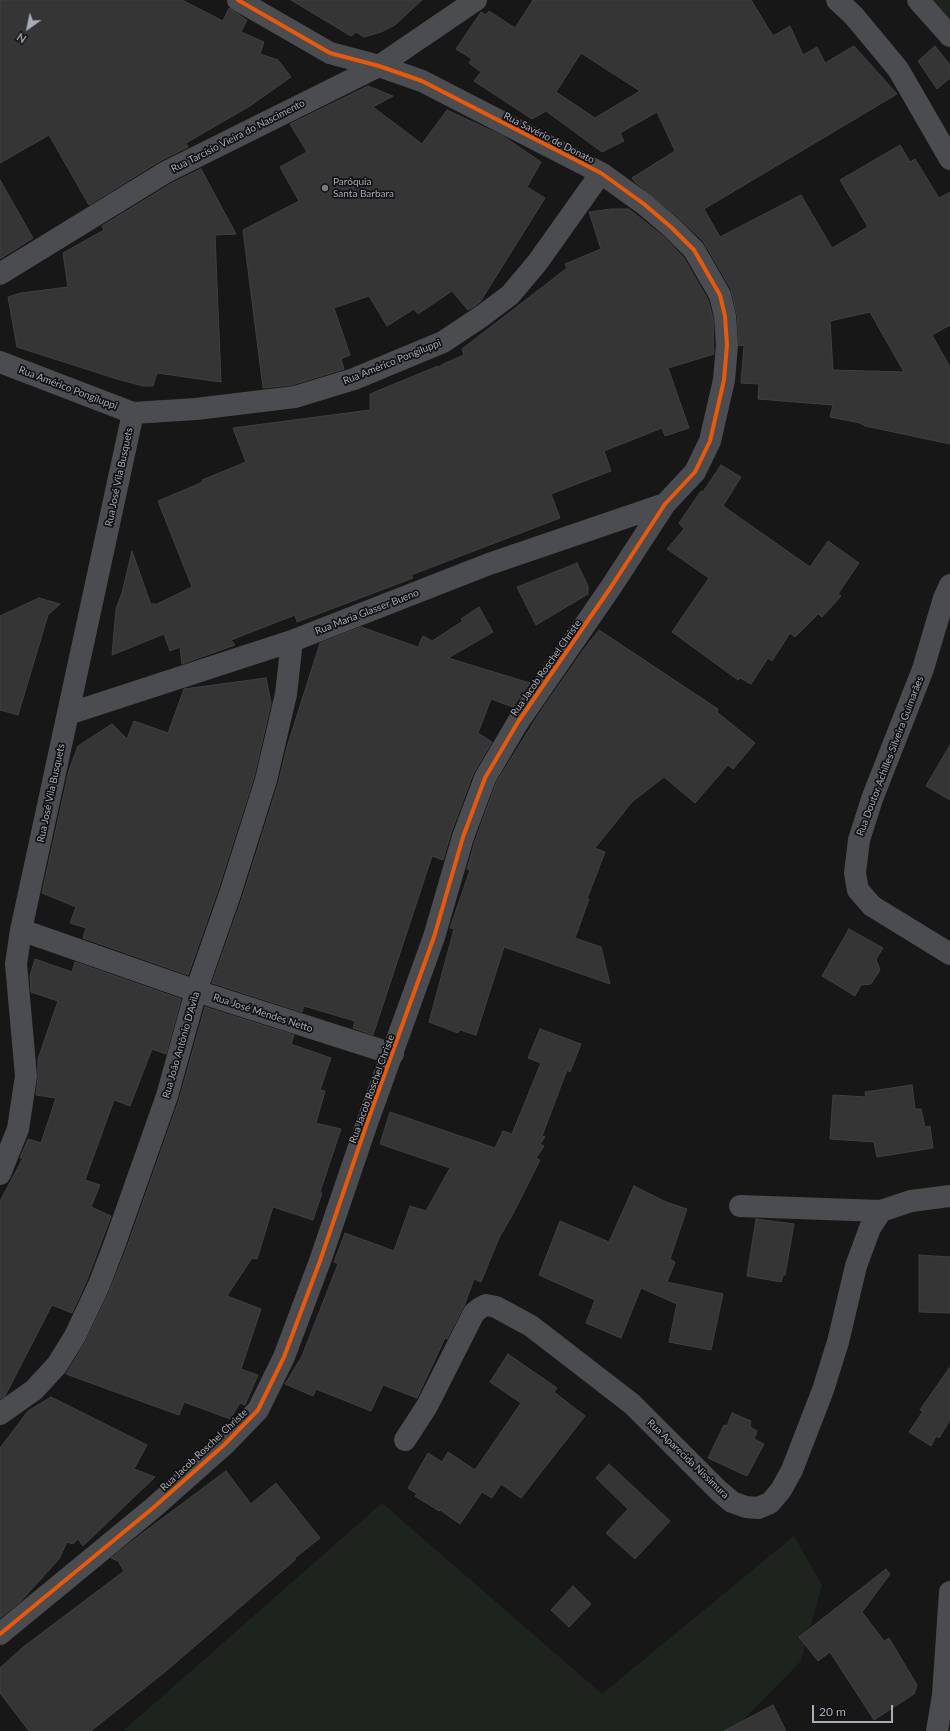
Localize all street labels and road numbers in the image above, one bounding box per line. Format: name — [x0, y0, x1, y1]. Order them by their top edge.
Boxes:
street label: Rua Tarcísio Vieira do Nascimento — [169, 97, 307, 175]
street label: Rua Savério de Donato — [502, 110, 596, 166]
street label: Rua Américo Pongiluppi — [341, 337, 443, 387]
street label: Rua Américo Pongiluppi — [17, 364, 119, 412]
street label: Rua José Vila Busquets — [103, 426, 135, 528]
street label: Rua Maria Glasser Bueno — [313, 587, 421, 637]
street label: Rua Jacob Roschel Christe — [508, 618, 584, 718]
street label: Rua Doutor Achilles Silveira Guimarães — [854, 674, 926, 838]
street label: Rua José Vila Busquets — [35, 742, 67, 844]
street label: Rua João Antônio D'Avila — [160, 990, 202, 1100]
street label: Rua José Mendes Netto — [212, 991, 314, 1035]
street label: Rua Jacob Roschel Christe — [347, 1033, 397, 1145]
street label: Rua Jacob Roschel Christe — [158, 1407, 250, 1493]
street label: Rua Aparecida Nissimura — [645, 1417, 731, 1501]

